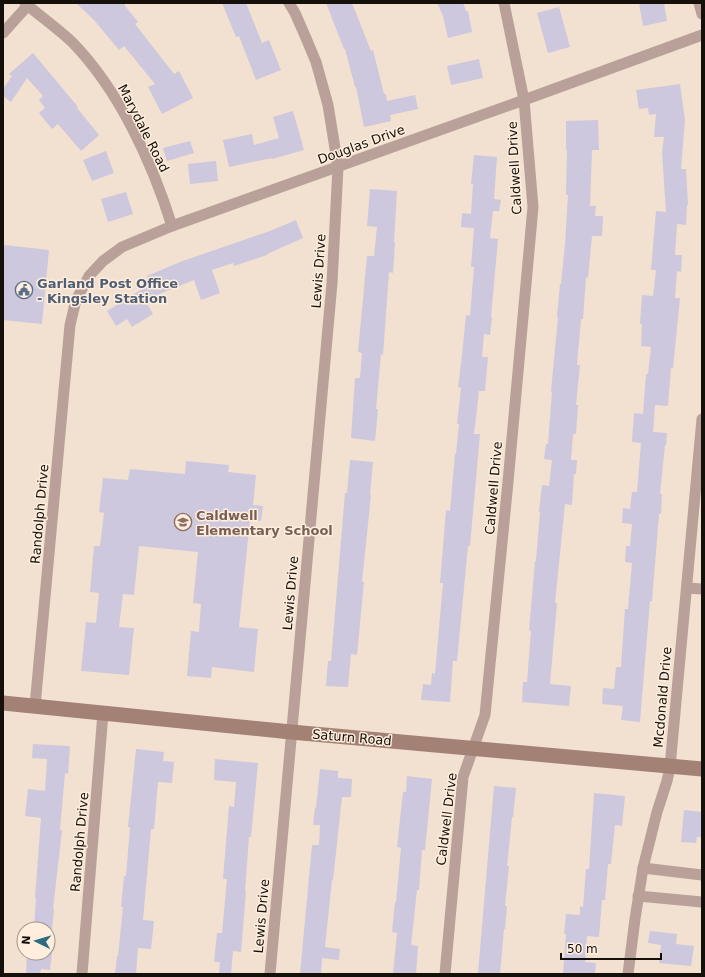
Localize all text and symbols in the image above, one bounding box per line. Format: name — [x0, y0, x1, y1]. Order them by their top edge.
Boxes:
street label: Marydale Road — [115, 82, 172, 175]
street label: Caldwell Drive — [505, 121, 524, 215]
street label: Douglas Drive — [316, 122, 407, 167]
street label: Lewis Drive — [308, 233, 329, 309]
place label: Garland Post Office - Kingsley Station — [37, 276, 178, 306]
public building icon: Garland Post Office - Kingsley Station — [14, 280, 34, 300]
street label: Caldwell Drive — [482, 441, 505, 535]
street label: Randolph Drive — [28, 464, 51, 565]
place label: Caldwell Elementary School — [196, 508, 333, 538]
school or university icon: Caldwell Elementary School — [173, 512, 193, 532]
street label: Lewis Drive — [280, 555, 301, 631]
street label: Mcdonald Drive — [651, 646, 674, 748]
street label: Saturn Road — [312, 727, 392, 748]
street label: Caldwell Drive — [433, 772, 460, 866]
street label: Randolph Drive — [68, 792, 91, 893]
street label: Lewis Drive — [251, 878, 272, 954]
north arrow — [16, 921, 56, 961]
text: N — [20, 935, 33, 945]
scale bar — [561, 935, 661, 961]
text: 50 m — [567, 942, 598, 956]

